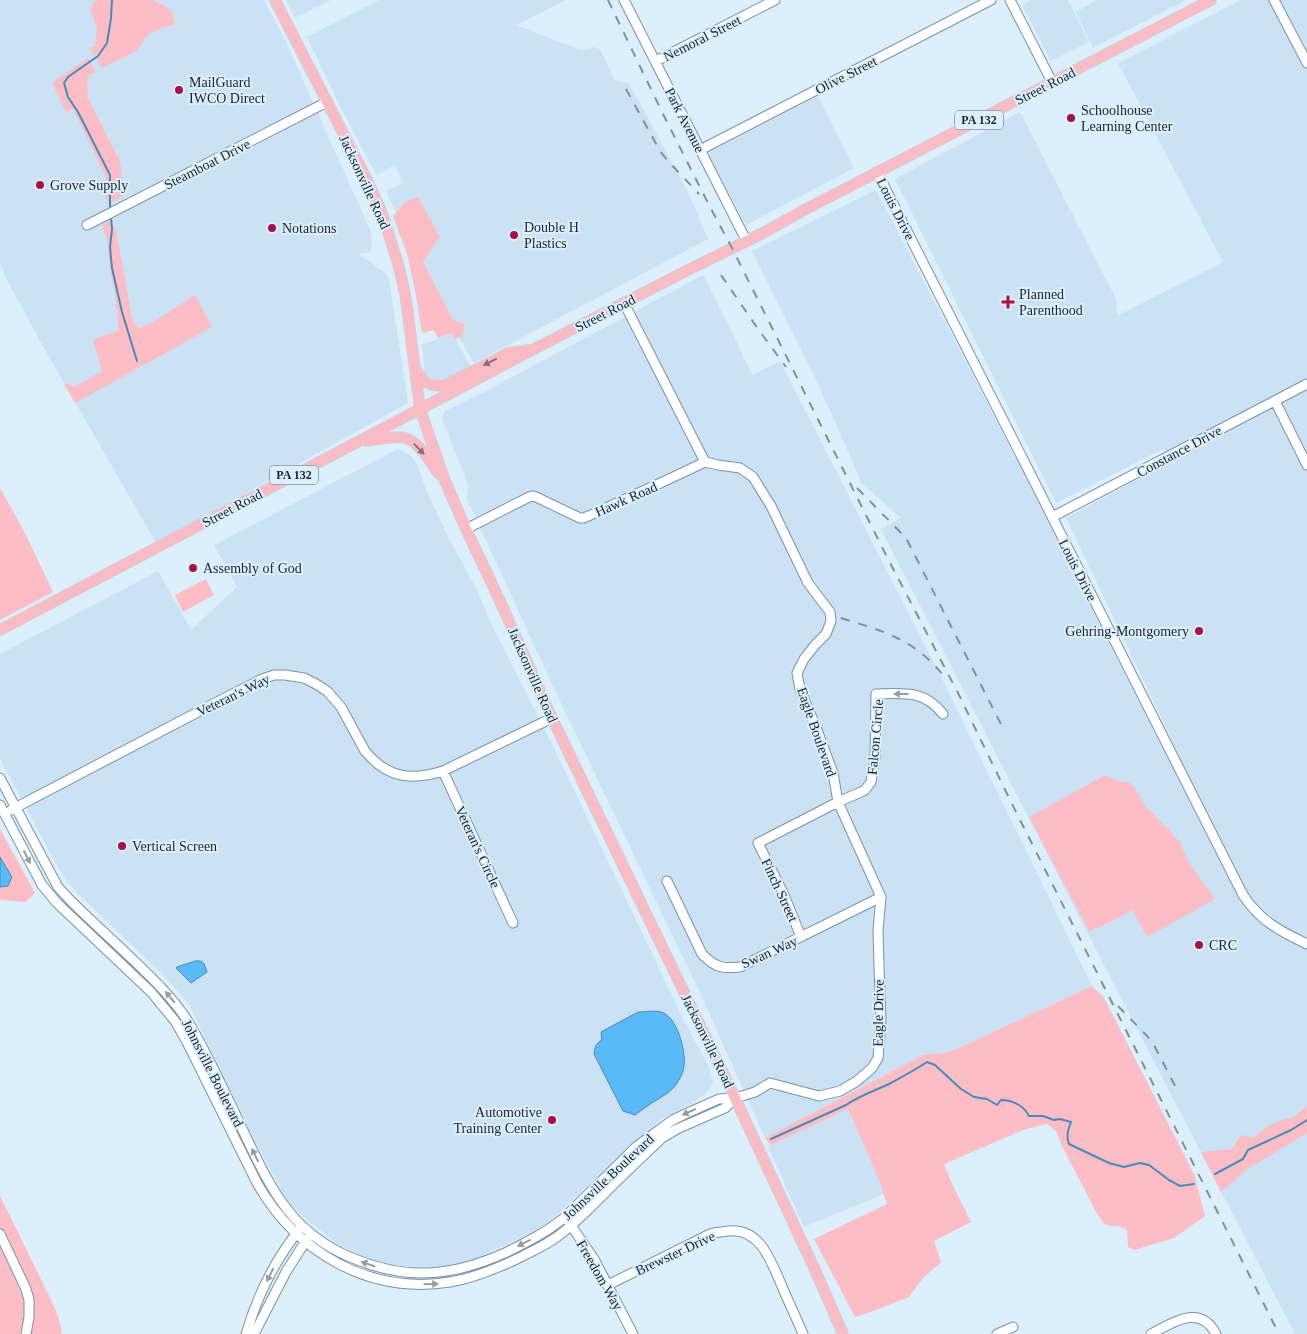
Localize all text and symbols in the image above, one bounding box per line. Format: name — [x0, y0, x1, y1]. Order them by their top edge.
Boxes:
street label: Nemoral Street — [661, 12, 744, 64]
street label: Olive Street — [813, 53, 880, 97]
street label: Street Road — [1013, 65, 1078, 108]
place label: MailGuard IWCO Direct — [189, 75, 265, 106]
marker: MailGuard IWCO Direct — [173, 84, 185, 96]
street label: Park Avenue — [662, 85, 707, 155]
place label: Schoolhouse Learning Center — [1081, 103, 1173, 134]
road number: PA 132 — [955, 110, 1003, 130]
marker: Schoolhouse Learning Center — [1065, 112, 1077, 124]
street label: Jacksonville Road — [336, 133, 393, 232]
street label: Steamboat Drive — [162, 136, 253, 193]
street label: Louis Drive — [874, 176, 918, 243]
place label: Grove Supply — [50, 178, 128, 193]
marker: Grove Supply — [34, 179, 46, 191]
place label: Double H Plastics — [524, 220, 579, 251]
place label: Notations — [282, 221, 336, 236]
marker: Notations — [266, 222, 278, 234]
marker: Double H Plastics — [508, 229, 520, 241]
place label: Planned Parenthood — [1019, 287, 1083, 318]
street label: Street Road — [573, 292, 638, 335]
marker: Planned Parenthood — [1001, 295, 1015, 309]
one-way arrow — [483, 358, 497, 366]
street label: Constance Drive — [1134, 423, 1224, 480]
one-way arrow — [413, 443, 425, 455]
road number: PA 132 — [270, 466, 318, 484]
street label: Hawk Road — [593, 479, 660, 520]
street label: Street Road — [200, 486, 265, 530]
street label: Louis Drive — [1056, 537, 1100, 604]
place label: Assembly of God — [203, 561, 302, 576]
marker: Assembly of God — [187, 562, 199, 574]
place label: Gehring-Montgomery — [1065, 624, 1189, 639]
street label: Jacksonville Road — [505, 625, 560, 725]
marker: Gehring-Montgomery — [1193, 625, 1205, 637]
street label: Veteran's Way — [194, 671, 272, 720]
street label: Eagle Boulevard — [794, 685, 839, 779]
one-way arrow — [893, 690, 909, 698]
street label: Falcon Circle — [865, 699, 886, 775]
street label: Veteran's Circle — [452, 804, 503, 890]
place label: Vertical Screen — [132, 839, 217, 854]
marker: Vertical Screen — [116, 840, 128, 852]
one-way arrow — [23, 850, 31, 865]
street label: Finch Street — [758, 856, 801, 924]
street label: Swan Way — [739, 933, 800, 971]
place label: CRC — [1209, 938, 1237, 953]
marker: CRC — [1193, 939, 1205, 951]
street label: Eagle Drive — [870, 979, 887, 1047]
one-way arrow — [164, 991, 175, 1004]
street label: Jacksonville Road — [678, 992, 737, 1090]
street label: Johnsville Boulevard — [179, 1017, 246, 1129]
place label: Automotive Training Center — [453, 1105, 542, 1136]
one-way arrow — [682, 1109, 696, 1117]
marker: Automotive Training Center — [546, 1114, 558, 1126]
street label: Johnsville Boulevard — [560, 1131, 657, 1223]
one-way arrow — [251, 1148, 259, 1162]
street label: Brewster Drive — [633, 1228, 717, 1278]
street label: Freedom Way — [573, 1238, 626, 1313]
one-way arrow — [517, 1239, 531, 1247]
one-way arrow — [360, 1260, 375, 1268]
one-way arrow — [266, 1268, 274, 1283]
one-way arrow — [423, 1279, 439, 1287]

